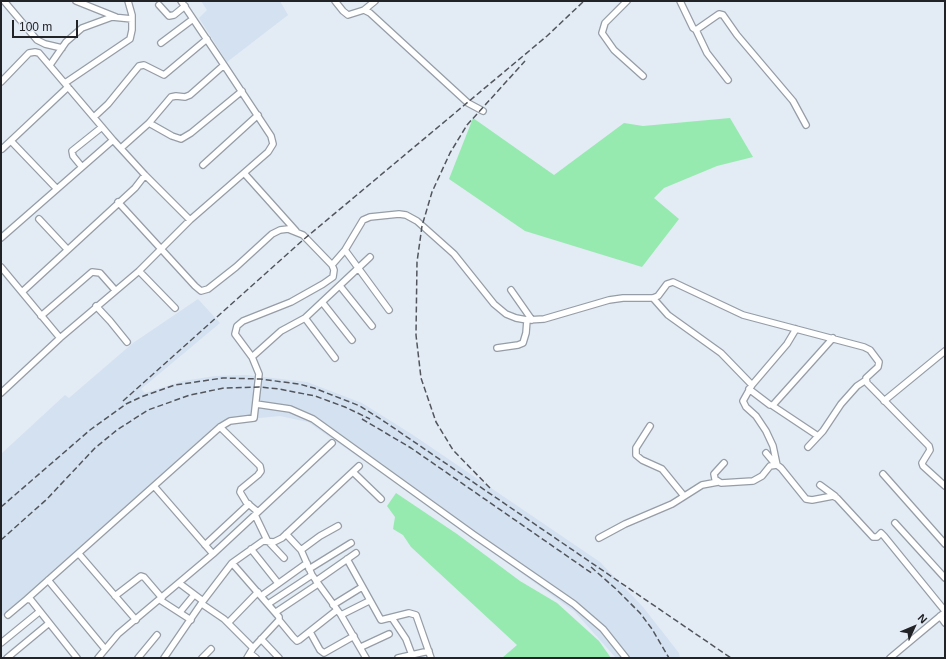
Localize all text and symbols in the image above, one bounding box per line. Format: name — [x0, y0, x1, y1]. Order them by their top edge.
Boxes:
scale bar — [14, 12, 80, 38]
text: 100 m — [19, 20, 52, 34]
north arrow — [894, 607, 934, 647]
text: N — [916, 612, 930, 626]

